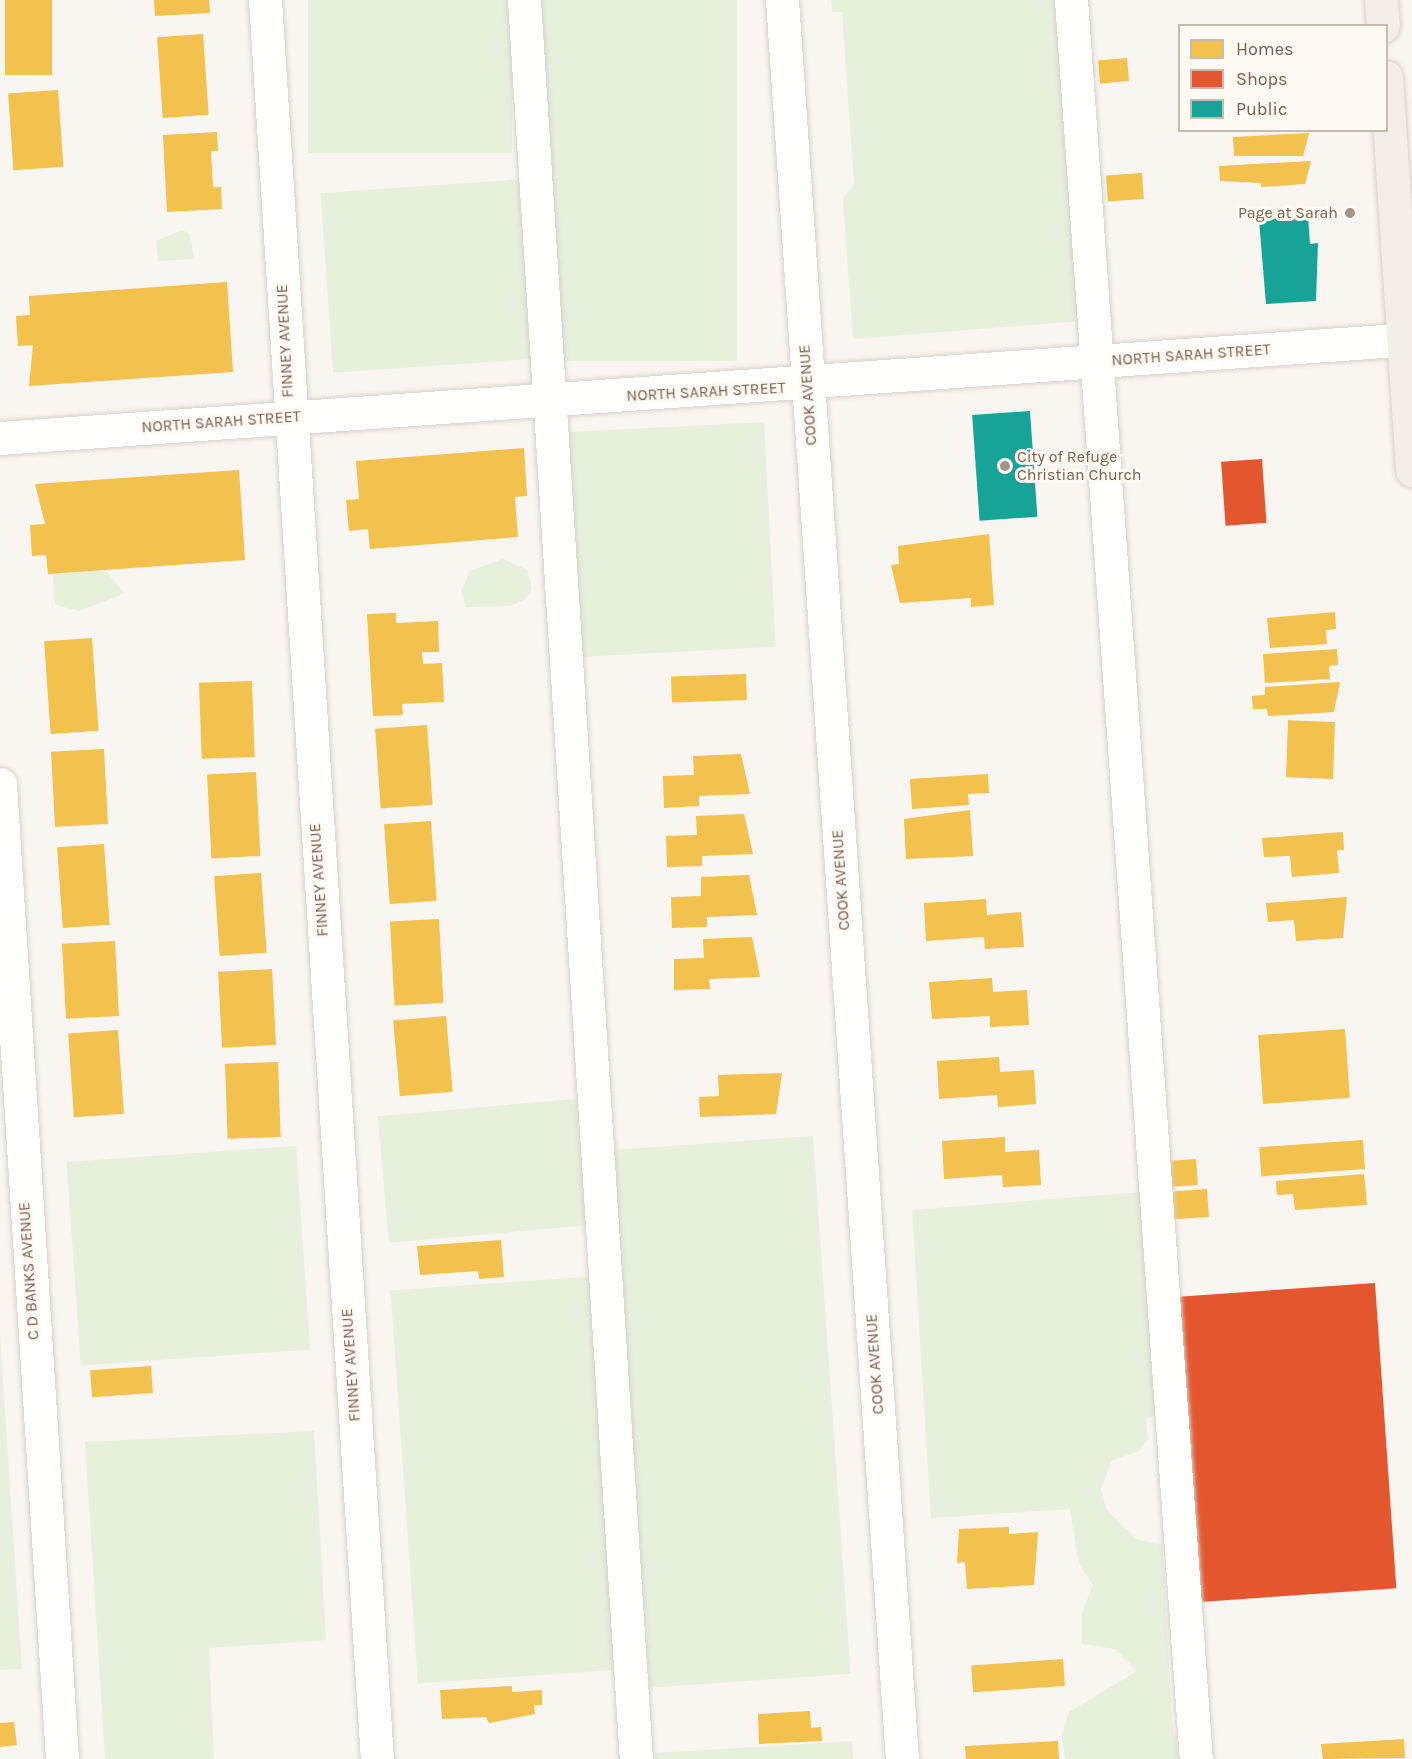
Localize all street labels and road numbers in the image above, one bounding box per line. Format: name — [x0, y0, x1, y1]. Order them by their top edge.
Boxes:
street label: FINNEY AVENUE — [272, 284, 298, 398]
street label: NORTH SARAH STREET — [1111, 340, 1271, 370]
street label: COOK AVENUE — [795, 344, 821, 446]
street label: NORTH SARAH STREET — [626, 378, 786, 406]
street label: NORTH SARAH STREET — [141, 407, 301, 437]
street label: FINNEY AVENUE — [305, 823, 333, 937]
street label: COOK AVENUE — [828, 829, 854, 931]
street label: C D BANKS AVENUE — [15, 1201, 43, 1341]
street label: FINNEY AVENUE — [337, 1308, 365, 1422]
street label: COOK AVENUE — [862, 1313, 888, 1415]

